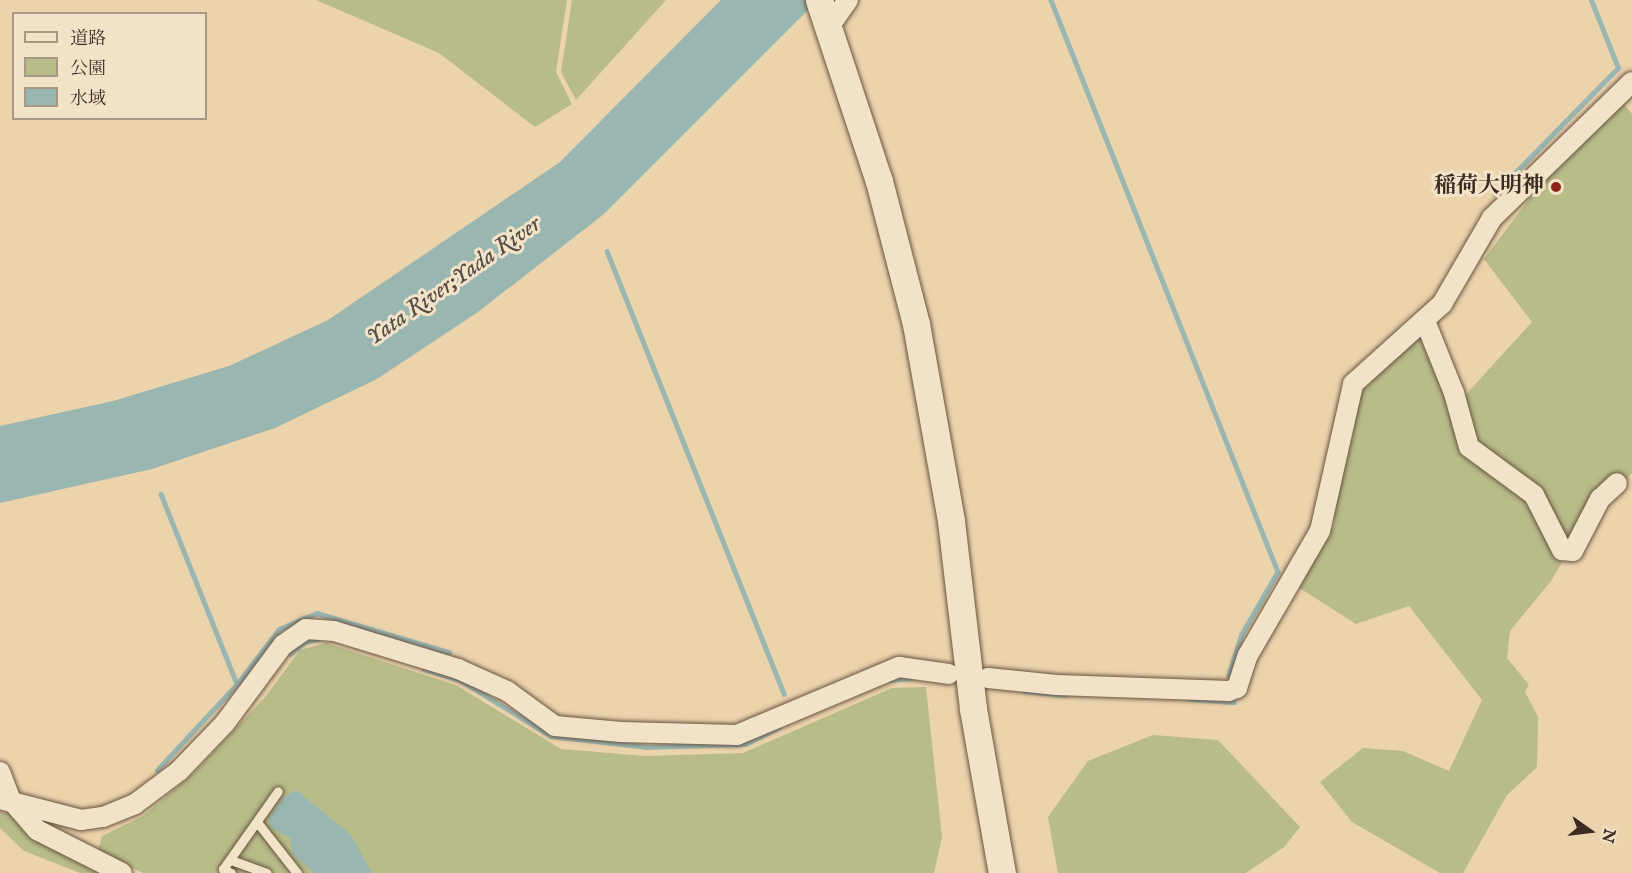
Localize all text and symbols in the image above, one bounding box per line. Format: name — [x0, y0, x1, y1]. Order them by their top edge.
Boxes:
legend — [12, 12, 207, 120]
text: 道路 — [70, 28, 106, 51]
text: 公園 — [70, 58, 106, 81]
text: 水域 — [70, 88, 106, 111]
place label: 稲荷大明神 — [1434, 174, 1544, 200]
marker: 稲荷大明神 — [1549, 180, 1563, 194]
water label: Yata River;Yada River — [361, 210, 547, 352]
north arrow — [1560, 801, 1620, 861]
text: N — [1596, 826, 1619, 844]

